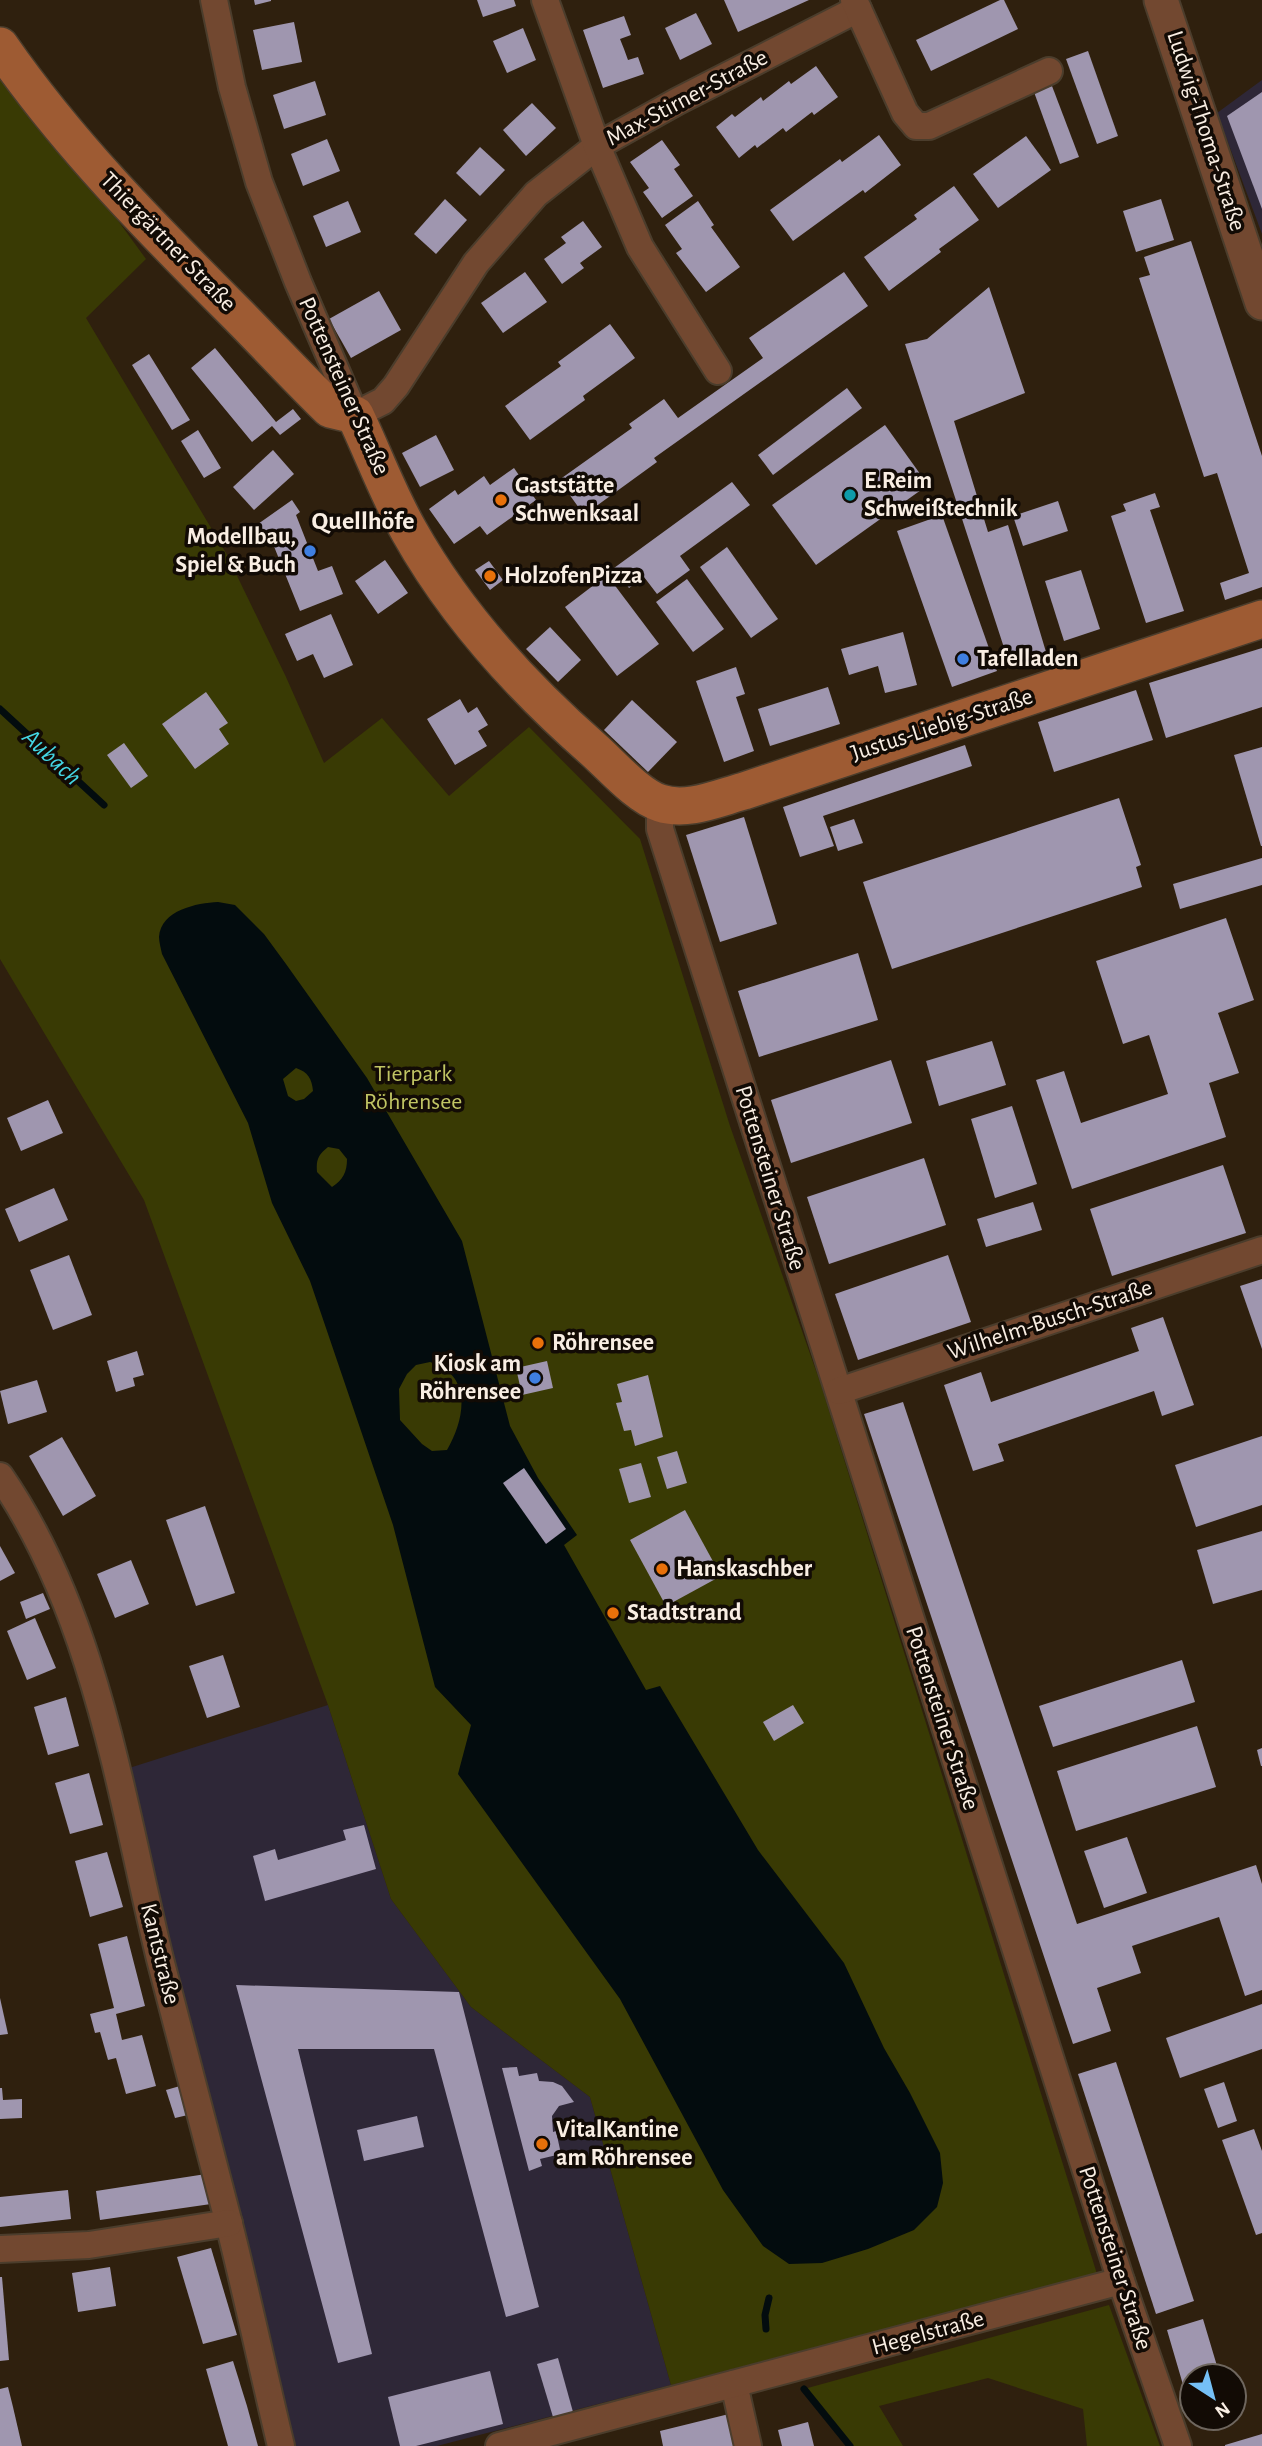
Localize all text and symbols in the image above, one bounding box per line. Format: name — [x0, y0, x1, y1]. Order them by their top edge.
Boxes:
street label: Ludwig-Thoma-Straße — [1162, 28, 1250, 234]
street label: Max-Stirner-Straße — [602, 45, 772, 151]
street label: Thiergärtner Straße — [96, 168, 240, 316]
street label: Pottensteiner Straße — [294, 293, 394, 479]
place label: E.Reim Schweißtechnik — [864, 469, 1018, 521]
place label: Gaststätte Schwenksaal — [515, 474, 639, 526]
marker: E.Reim Schweißtechnik — [842, 487, 858, 503]
marker: Gaststätte Schwenksaal — [493, 492, 509, 508]
district label: Quellhöfe — [311, 508, 415, 534]
place label: Modellbau, Spiel & Buch — [175, 525, 296, 577]
marker: Modellbau, Spiel & Buch — [302, 543, 318, 559]
place label: HolzofenPizza — [504, 564, 643, 588]
marker: HolzofenPizza — [482, 568, 498, 584]
place label: Tafelladen — [977, 647, 1079, 671]
marker: Tafelladen — [955, 651, 971, 667]
street label: Justus-Liebig-Straße — [848, 684, 1036, 766]
water label: Aubach — [17, 723, 86, 790]
park label: Tierpark Röhrensee — [364, 1062, 462, 1114]
street label: Pottensteiner Straße — [730, 1083, 810, 1273]
street label: Wilhelm-Busch-Straße — [945, 1276, 1155, 1364]
place label: Röhrensee — [552, 1331, 654, 1355]
marker: Röhrensee — [530, 1335, 546, 1351]
place label: Kiosk am Röhrensee — [419, 1352, 521, 1404]
marker: Kiosk am Röhrensee — [527, 1370, 543, 1386]
place label: Hanskaschber — [676, 1557, 813, 1581]
marker: Hanskaschber — [654, 1561, 670, 1577]
place label: Stadtstrand — [627, 1601, 742, 1625]
marker: Stadtstrand — [605, 1605, 621, 1621]
street label: Pottensteiner Straße — [901, 1623, 983, 1813]
street label: Kantstraße — [136, 1901, 184, 2007]
place label: VitalKantine am Röhrensee — [556, 2118, 693, 2170]
marker: VitalKantine am Röhrensee — [534, 2136, 550, 2152]
street label: Pottensteiner Straße — [1074, 2163, 1156, 2353]
street label: Hegelstraße — [869, 2307, 987, 2359]
north arrow — [1178, 2362, 1248, 2432]
text: N — [1211, 2398, 1233, 2421]

